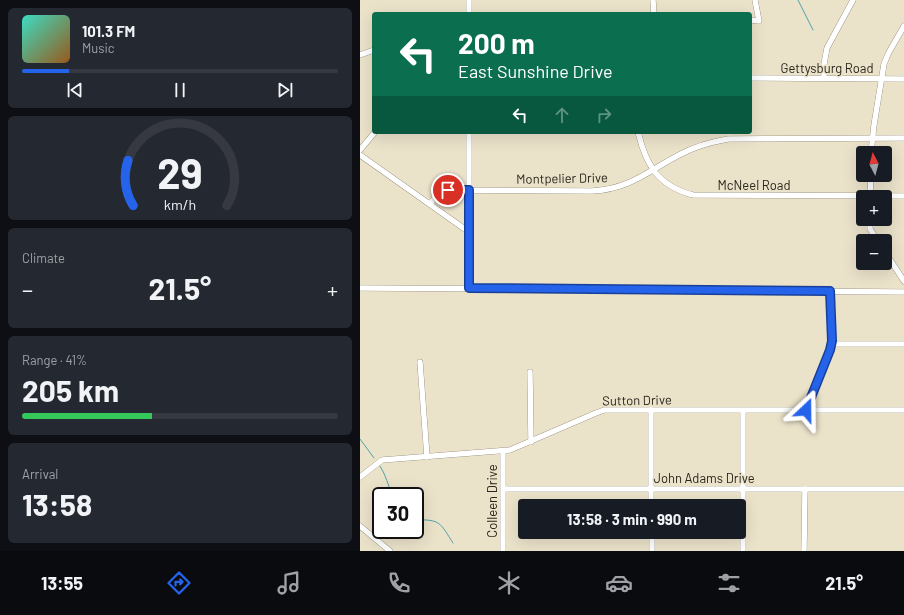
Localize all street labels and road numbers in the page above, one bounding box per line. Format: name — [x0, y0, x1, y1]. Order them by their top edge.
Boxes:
street label: Gettysburg Road — [780, 60, 874, 76]
street label: Montpelier Drive — [516, 169, 608, 187]
street label: McNeel Road — [717, 177, 791, 193]
street label: Sutton Drive — [602, 391, 672, 409]
street label: Colleen Drive — [484, 464, 500, 538]
street label: John Adams Drive — [653, 470, 755, 486]

